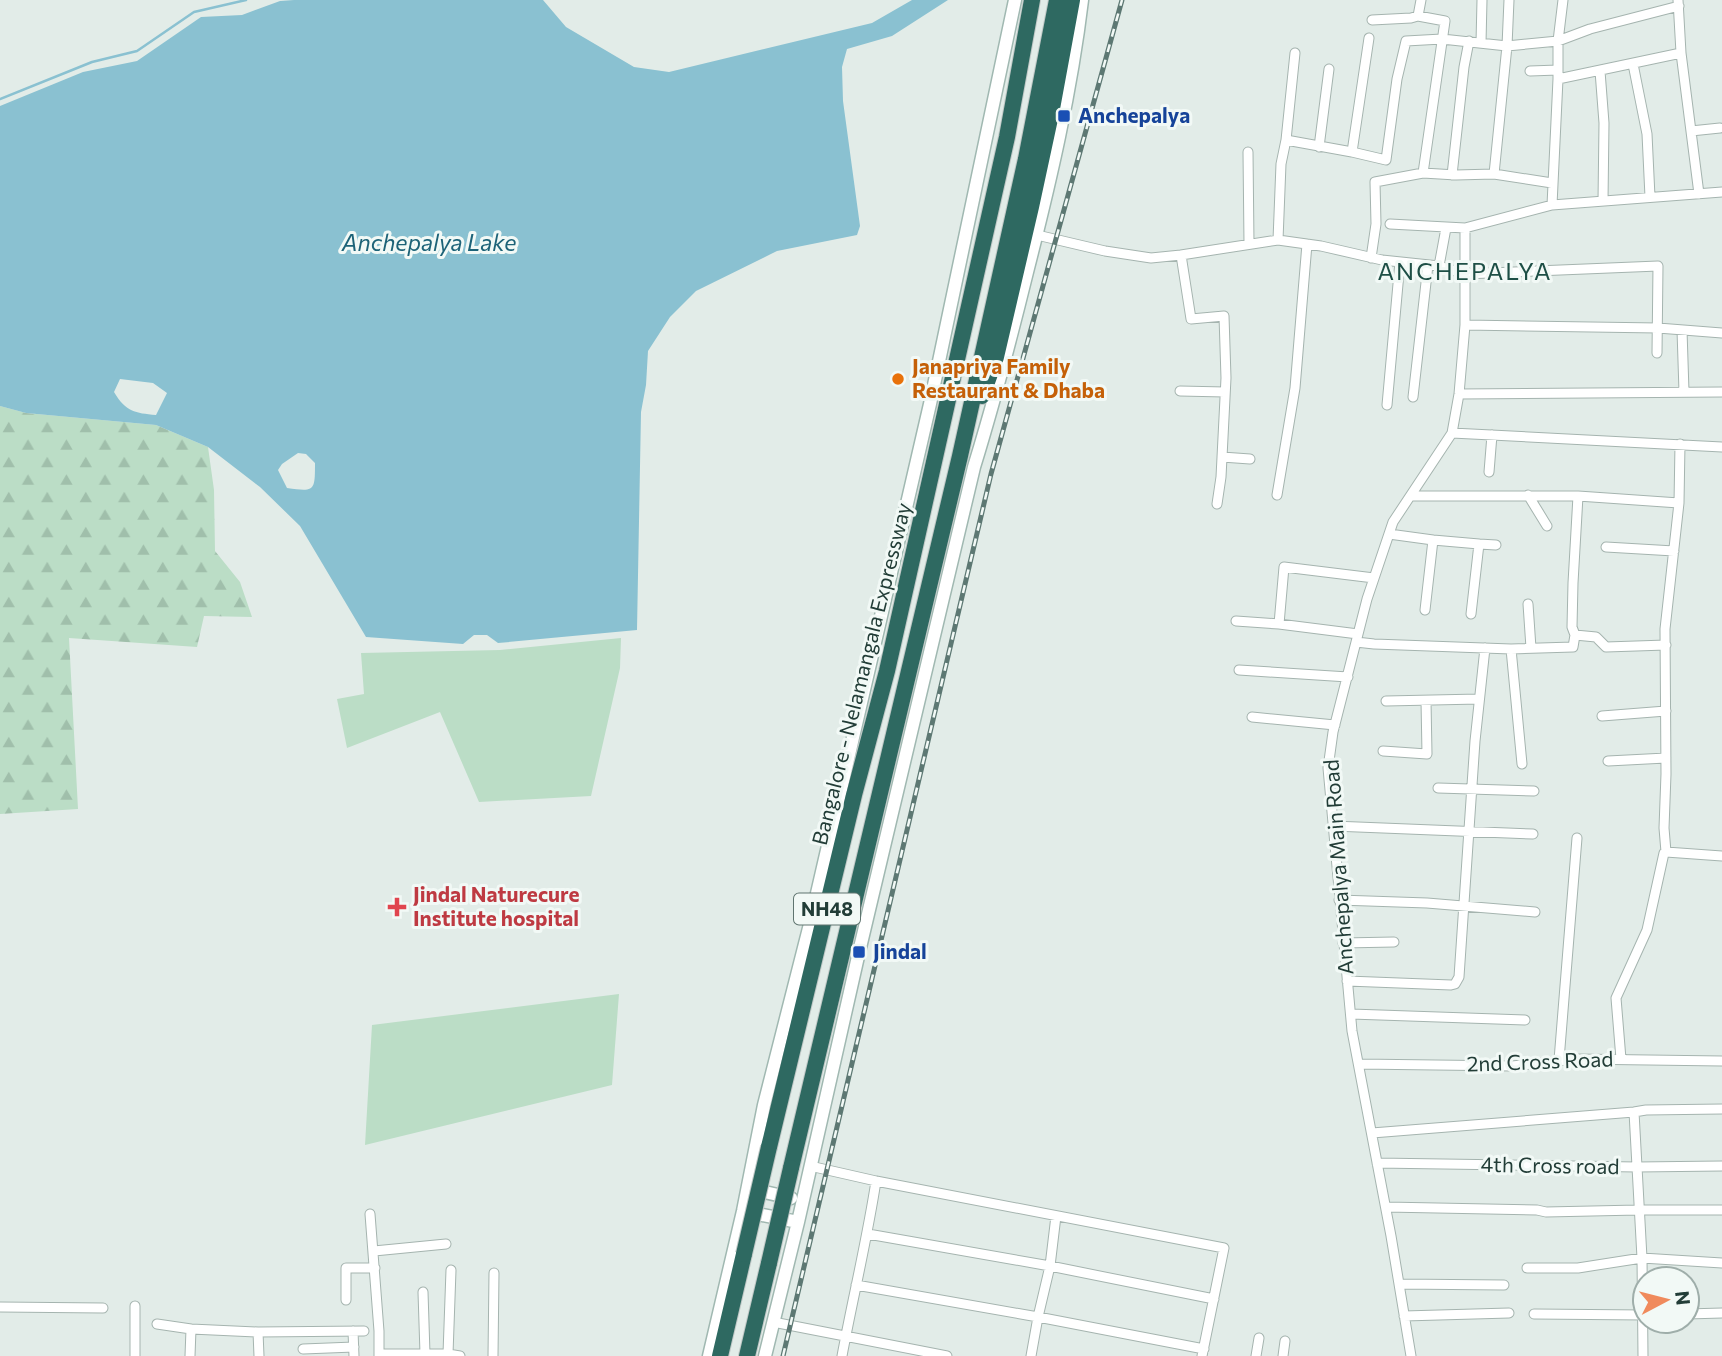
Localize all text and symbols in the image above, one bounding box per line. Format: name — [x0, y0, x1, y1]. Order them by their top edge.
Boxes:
place label: Anchepalya — [1078, 102, 1190, 127]
marker: Anchepalya — [1056, 108, 1072, 124]
water label: Anchepalya Lake — [341, 228, 516, 256]
district label: ANCHEPALYA — [1378, 256, 1552, 285]
place label: Janapriya Family Restaurant & Dhaba — [912, 353, 1105, 402]
marker: Janapriya Family Restaurant & Dhaba — [890, 371, 906, 387]
street label: Bangalore - Nelamangala Expressway — [806, 500, 915, 847]
street label: Anchepalya Main Road — [1318, 759, 1357, 976]
place label: Jindal Naturecure Institute hospital — [413, 881, 579, 930]
road number: NH48 — [794, 894, 860, 925]
marker: Jindal Naturecure Institute hospital — [387, 897, 407, 917]
place label: Jindal — [873, 938, 927, 963]
marker: Jindal — [851, 944, 867, 960]
street label: 2nd Cross Road — [1466, 1045, 1614, 1076]
street label: 4th Cross road — [1480, 1151, 1620, 1178]
north arrow — [1631, 1265, 1701, 1335]
text: N — [1671, 1289, 1696, 1306]

